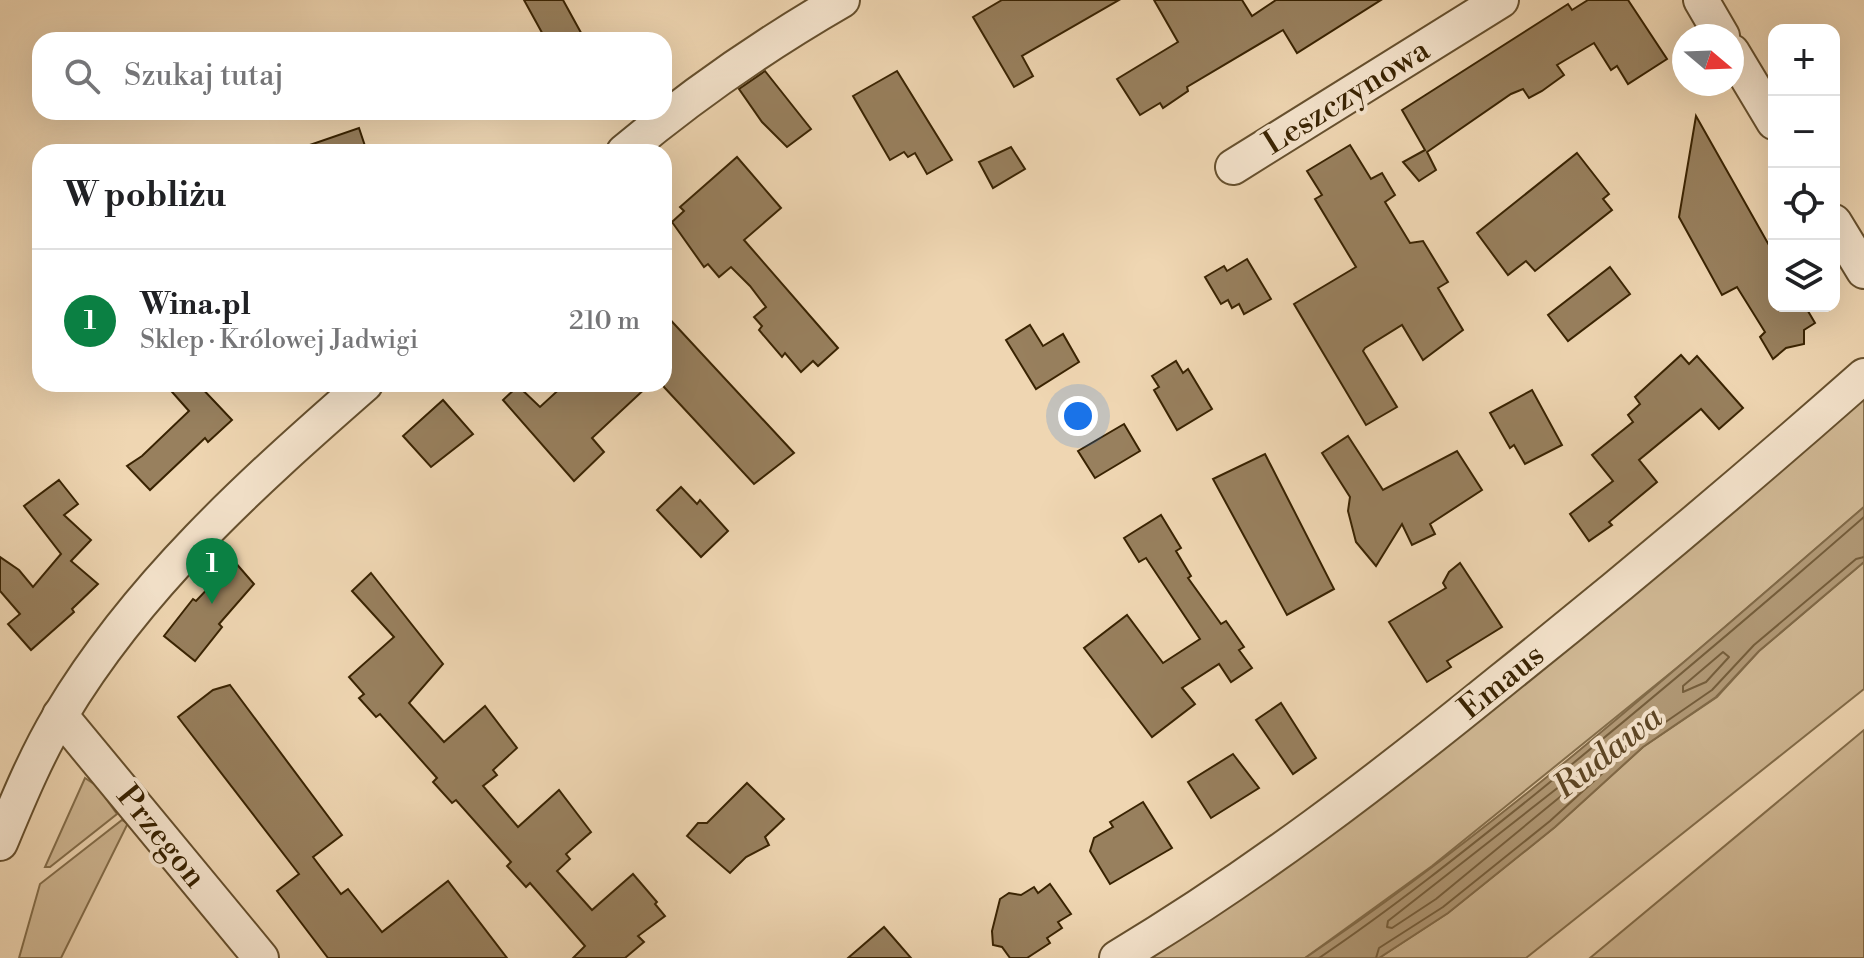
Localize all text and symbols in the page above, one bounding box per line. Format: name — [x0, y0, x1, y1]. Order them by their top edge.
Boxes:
north arrow — [1672, 24, 1744, 96]
map controls — [1768, 24, 1840, 312]
button: + — [1768, 24, 1840, 96]
street label: Leszczynowa — [1256, 29, 1438, 164]
search box — [32, 32, 672, 120]
icon: search — [60, 54, 104, 98]
text: Szukaj tutaj — [124, 57, 284, 95]
button: − — [1768, 96, 1840, 168]
button: locate — [1768, 168, 1840, 240]
text: W pobliżu — [64, 175, 226, 217]
button: layers — [1768, 240, 1840, 312]
text: Wina.pl — [140, 286, 251, 324]
text: 1 — [84, 305, 96, 337]
text: 210 m — [569, 305, 640, 337]
text: Sklep · Królowej Jadwigi — [140, 324, 418, 356]
your location — [1058, 396, 1098, 436]
pin: 1 — [186, 538, 238, 604]
street label: Emaus — [1451, 635, 1553, 728]
water label: Rudawa — [1545, 697, 1671, 809]
street label: Przegon — [108, 777, 215, 896]

